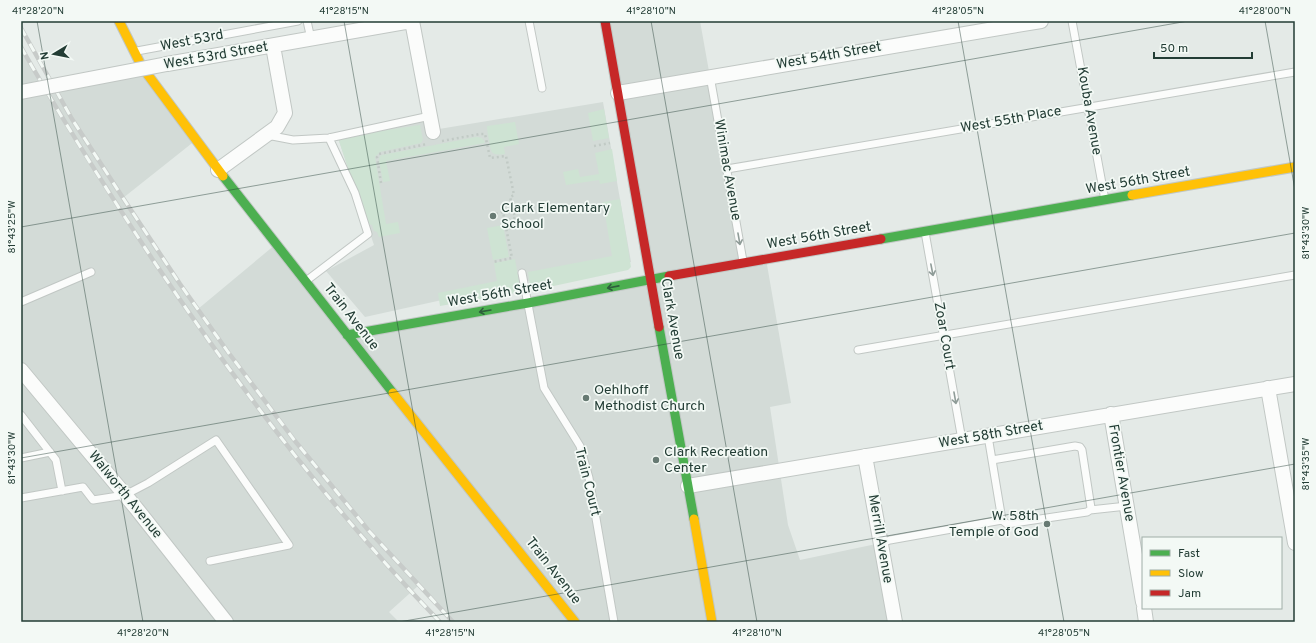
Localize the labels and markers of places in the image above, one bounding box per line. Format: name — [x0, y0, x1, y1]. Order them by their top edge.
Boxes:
place label: Clark Elementary School — [501, 200, 610, 233]
marker: Clark Elementary School — [488, 211, 498, 221]
place label: Oehlhoff Methodist Church — [594, 382, 705, 415]
marker: Oehlhoff Methodist Church — [581, 393, 591, 403]
place label: Clark Recreation Center — [664, 444, 768, 477]
marker: Clark Recreation Center — [651, 455, 661, 465]
place label: W. 58th Temple of God — [949, 508, 1039, 541]
marker: W. 58th Temple of God — [1042, 519, 1052, 529]

